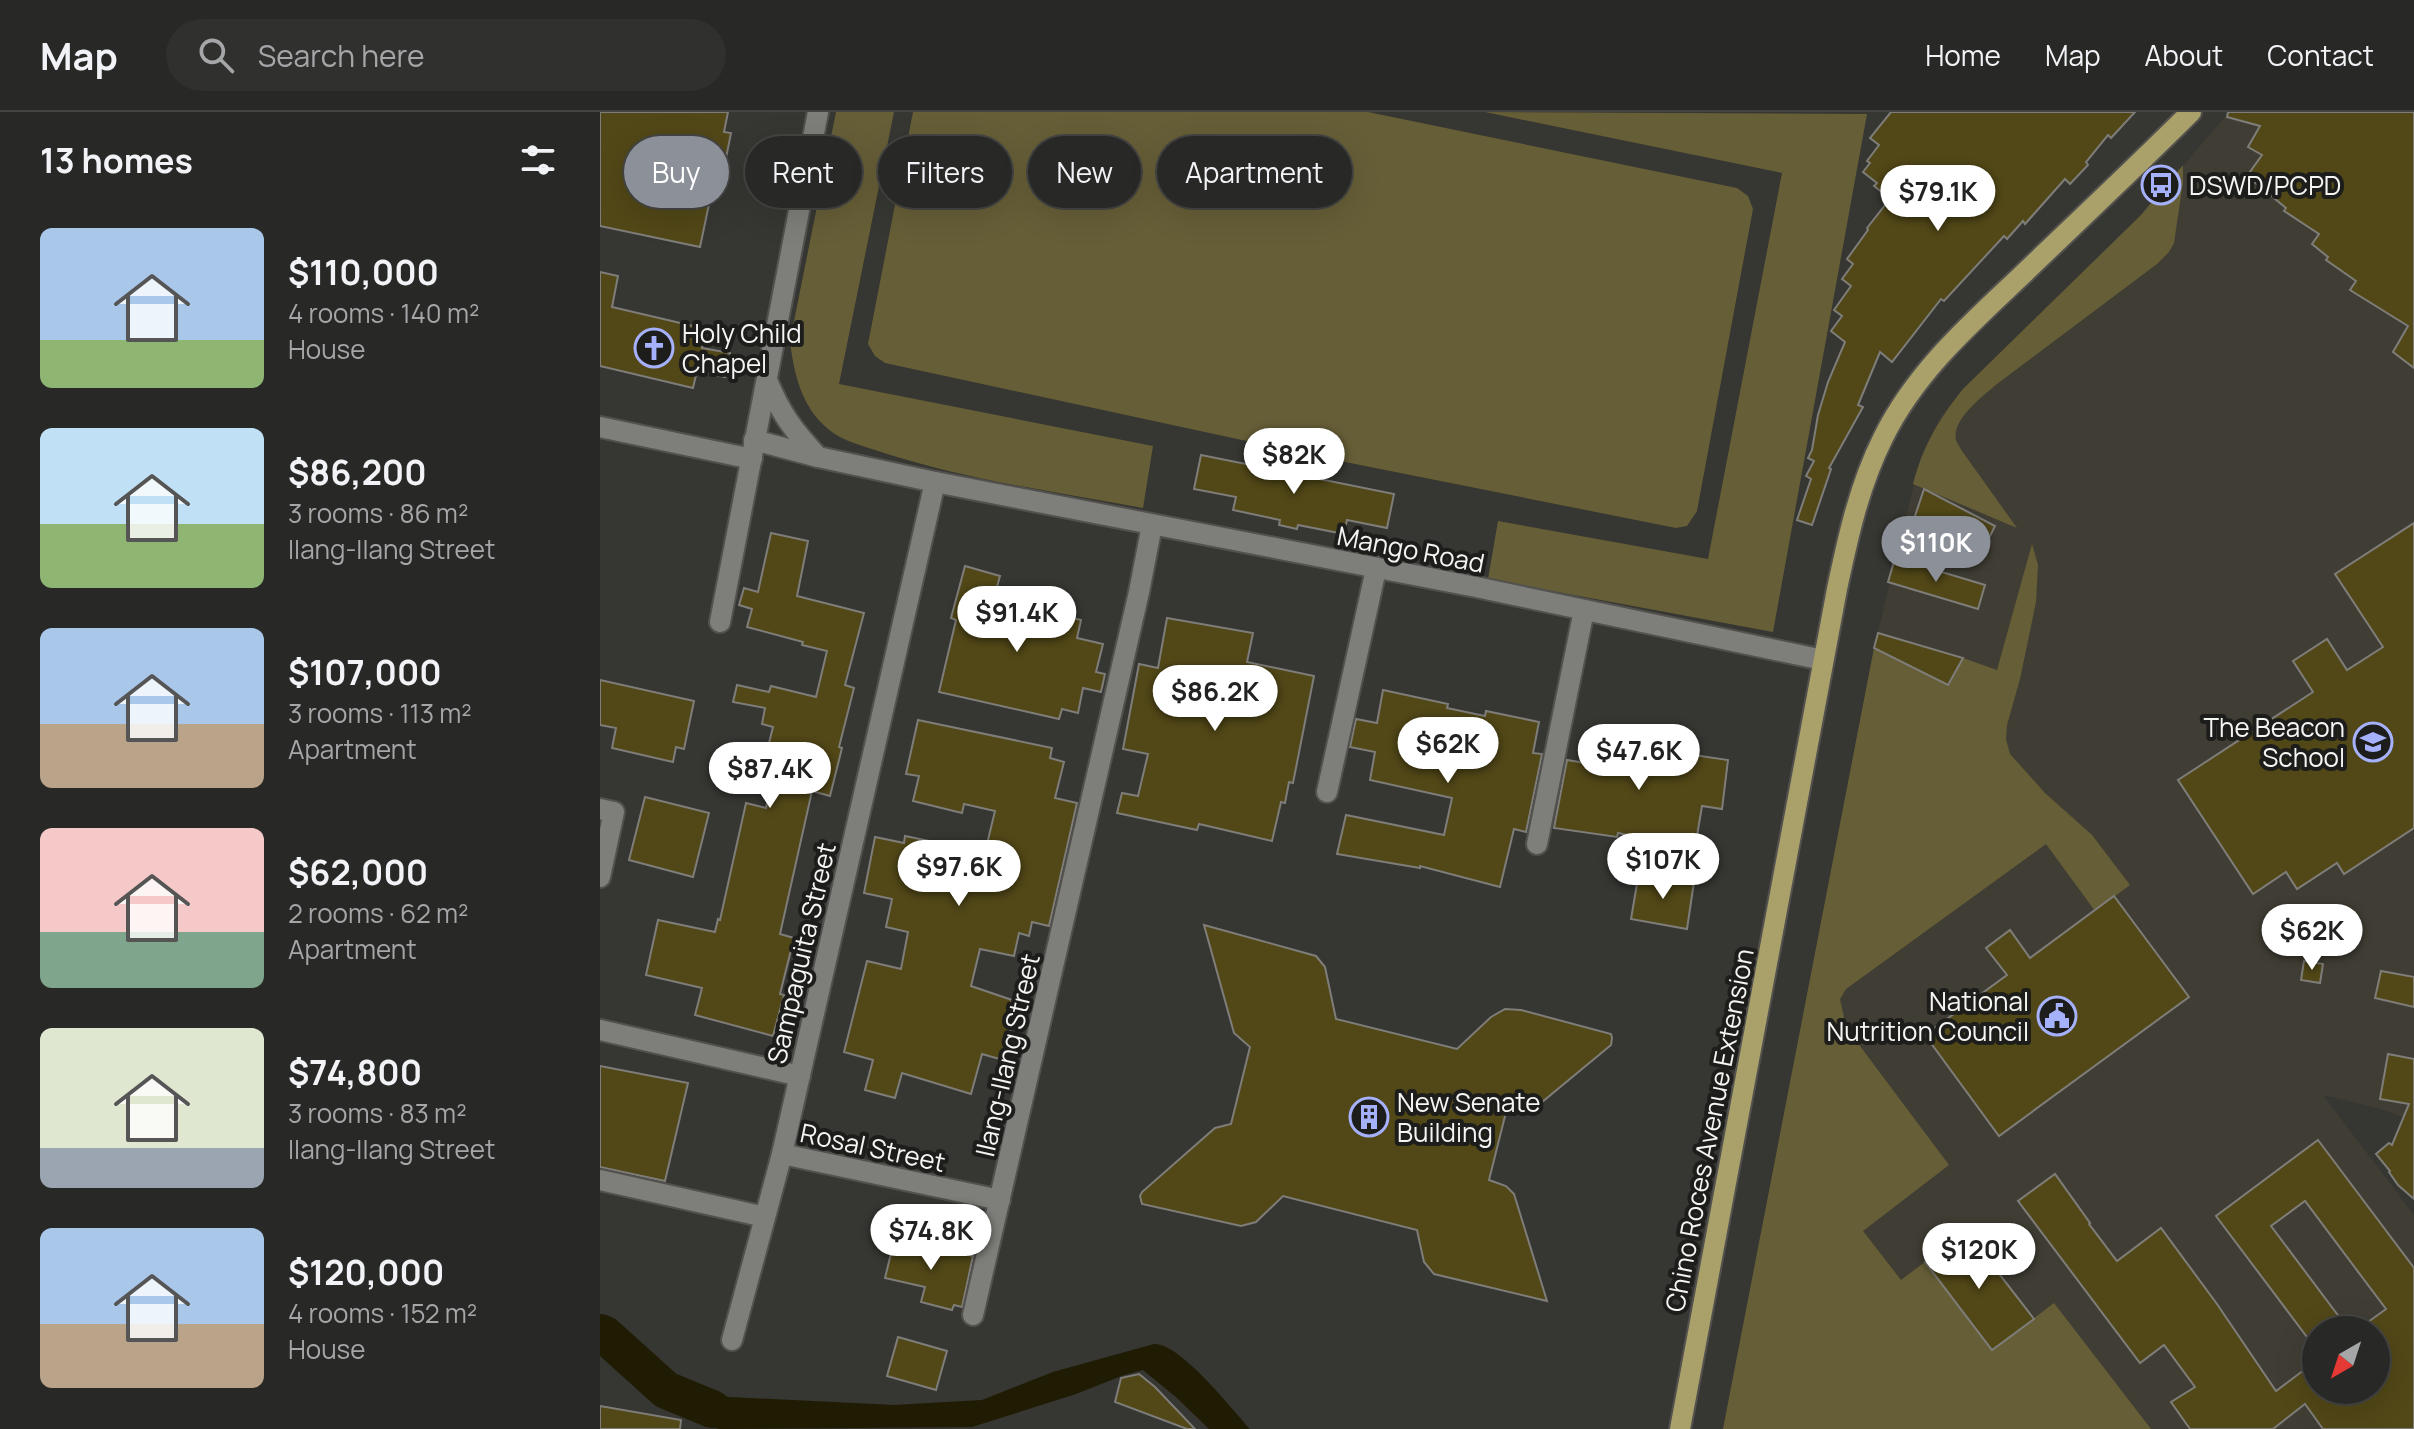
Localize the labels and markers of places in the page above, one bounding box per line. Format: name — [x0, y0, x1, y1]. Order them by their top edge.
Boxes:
bus stop icon: DSWD/PCPD — [2140, 164, 2182, 206]
pin: $79.1K — [1873, 165, 2003, 233]
place label: DSWD/PCPD — [2189, 167, 2341, 203]
place label: Holy Child Chapel — [682, 315, 802, 381]
church icon: Holy Child Chapel — [633, 327, 675, 369]
pin: $82K — [1247, 428, 1341, 496]
pin: $110K — [1880, 516, 1992, 584]
pin: $91.4K — [952, 586, 1082, 654]
pin: $86.2K — [1150, 665, 1280, 733]
place label: The Beacon School — [2204, 709, 2345, 775]
pin: $62K — [1401, 717, 1495, 785]
school or university icon: The Beacon School — [2352, 721, 2394, 763]
pin: $47.6K — [1574, 724, 1704, 792]
pin: $87.4K — [705, 742, 835, 810]
pin: $107K — [1607, 833, 1719, 901]
pin: $97.6K — [894, 840, 1024, 908]
pin: $62K — [2265, 904, 2359, 972]
place label: National Nutrition Council — [1826, 983, 2029, 1049]
public building icon: National Nutrition Council — [2036, 995, 2078, 1037]
place label: New Senate Building — [1397, 1084, 1540, 1150]
building icon: New Senate Building — [1348, 1096, 1390, 1138]
pin: $74.8K — [866, 1204, 996, 1272]
pin: $120K — [1923, 1223, 2035, 1291]

